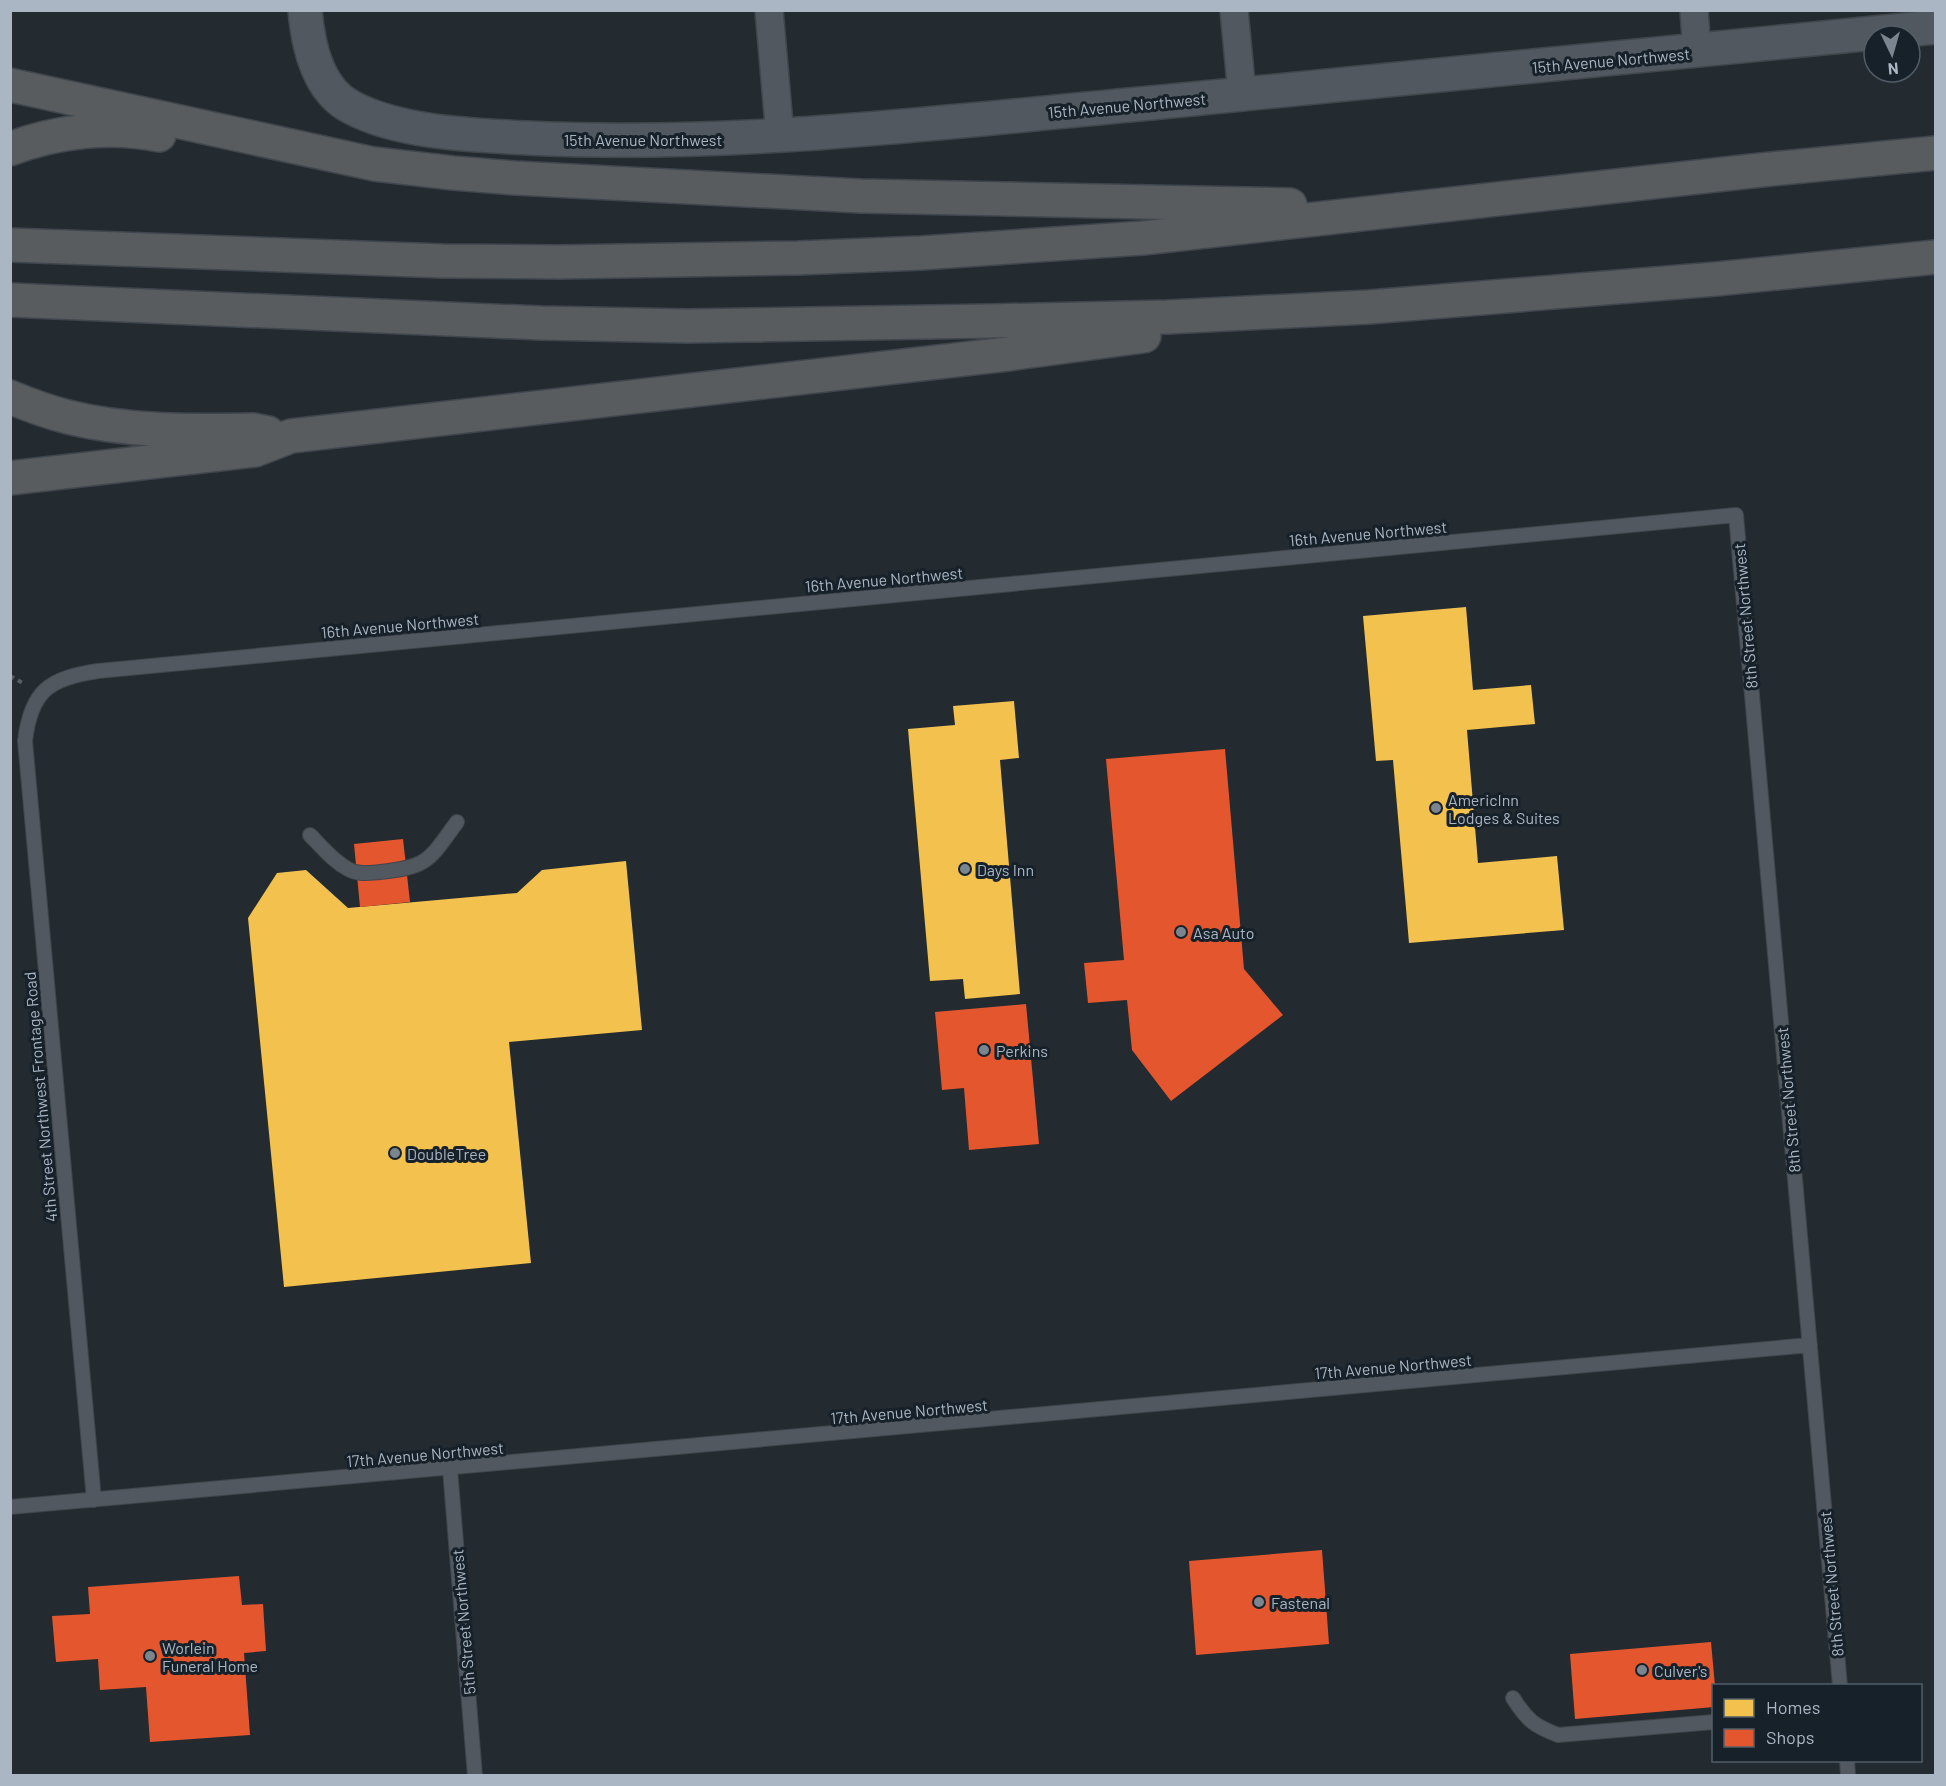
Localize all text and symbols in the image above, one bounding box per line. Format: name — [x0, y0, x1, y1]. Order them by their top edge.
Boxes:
north arrow — [1862, 24, 1922, 84]
street label: 15th Avenue Northwest — [1531, 44, 1691, 76]
text: N — [1887, 60, 1899, 79]
street label: 15th Avenue Northwest — [1047, 89, 1207, 121]
street label: 15th Avenue Northwest — [564, 130, 722, 149]
street label: 16th Avenue Northwest — [1288, 517, 1448, 549]
street label: 8th Street Northwest — [1729, 542, 1761, 690]
street label: 16th Avenue Northwest — [804, 563, 964, 595]
street label: 16th Avenue Northwest — [320, 609, 480, 641]
place label: AmericInn Lodges & Suites — [1448, 790, 1560, 827]
marker: AmericInn Lodges & Suites — [1429, 801, 1443, 815]
place label: Days Inn — [977, 860, 1034, 879]
marker: Days Inn — [958, 862, 972, 876]
place label: Asa Auto — [1193, 923, 1254, 942]
marker: Asa Auto — [1174, 925, 1188, 939]
street label: 4th Street Northwest Frontage Road — [20, 971, 60, 1223]
street label: 8th Street Northwest — [1772, 1026, 1804, 1174]
place label: Perkins — [996, 1041, 1048, 1060]
marker: Perkins — [977, 1043, 991, 1057]
place label: DoubleTree — [407, 1144, 486, 1163]
marker: DoubleTree — [388, 1146, 402, 1160]
street label: 17th Avenue Northwest — [1314, 1350, 1472, 1382]
street label: 17th Avenue Northwest — [830, 1395, 988, 1427]
street label: 17th Avenue Northwest — [346, 1438, 504, 1470]
street label: 8th Street Northwest — [1815, 1510, 1847, 1658]
street label: 5th Street Northwest — [447, 1549, 479, 1695]
place label: Fastenal — [1271, 1593, 1330, 1612]
marker: Fastenal — [1252, 1595, 1266, 1609]
place label: Worlein Funeral Home — [162, 1638, 258, 1675]
marker: Worlein Funeral Home — [143, 1649, 157, 1663]
place label: Culver's — [1654, 1661, 1708, 1680]
marker: Culver's — [1635, 1663, 1649, 1677]
legend — [1712, 1684, 1922, 1762]
text: Homes — [1766, 1696, 1820, 1718]
text: Shops — [1766, 1726, 1815, 1748]

